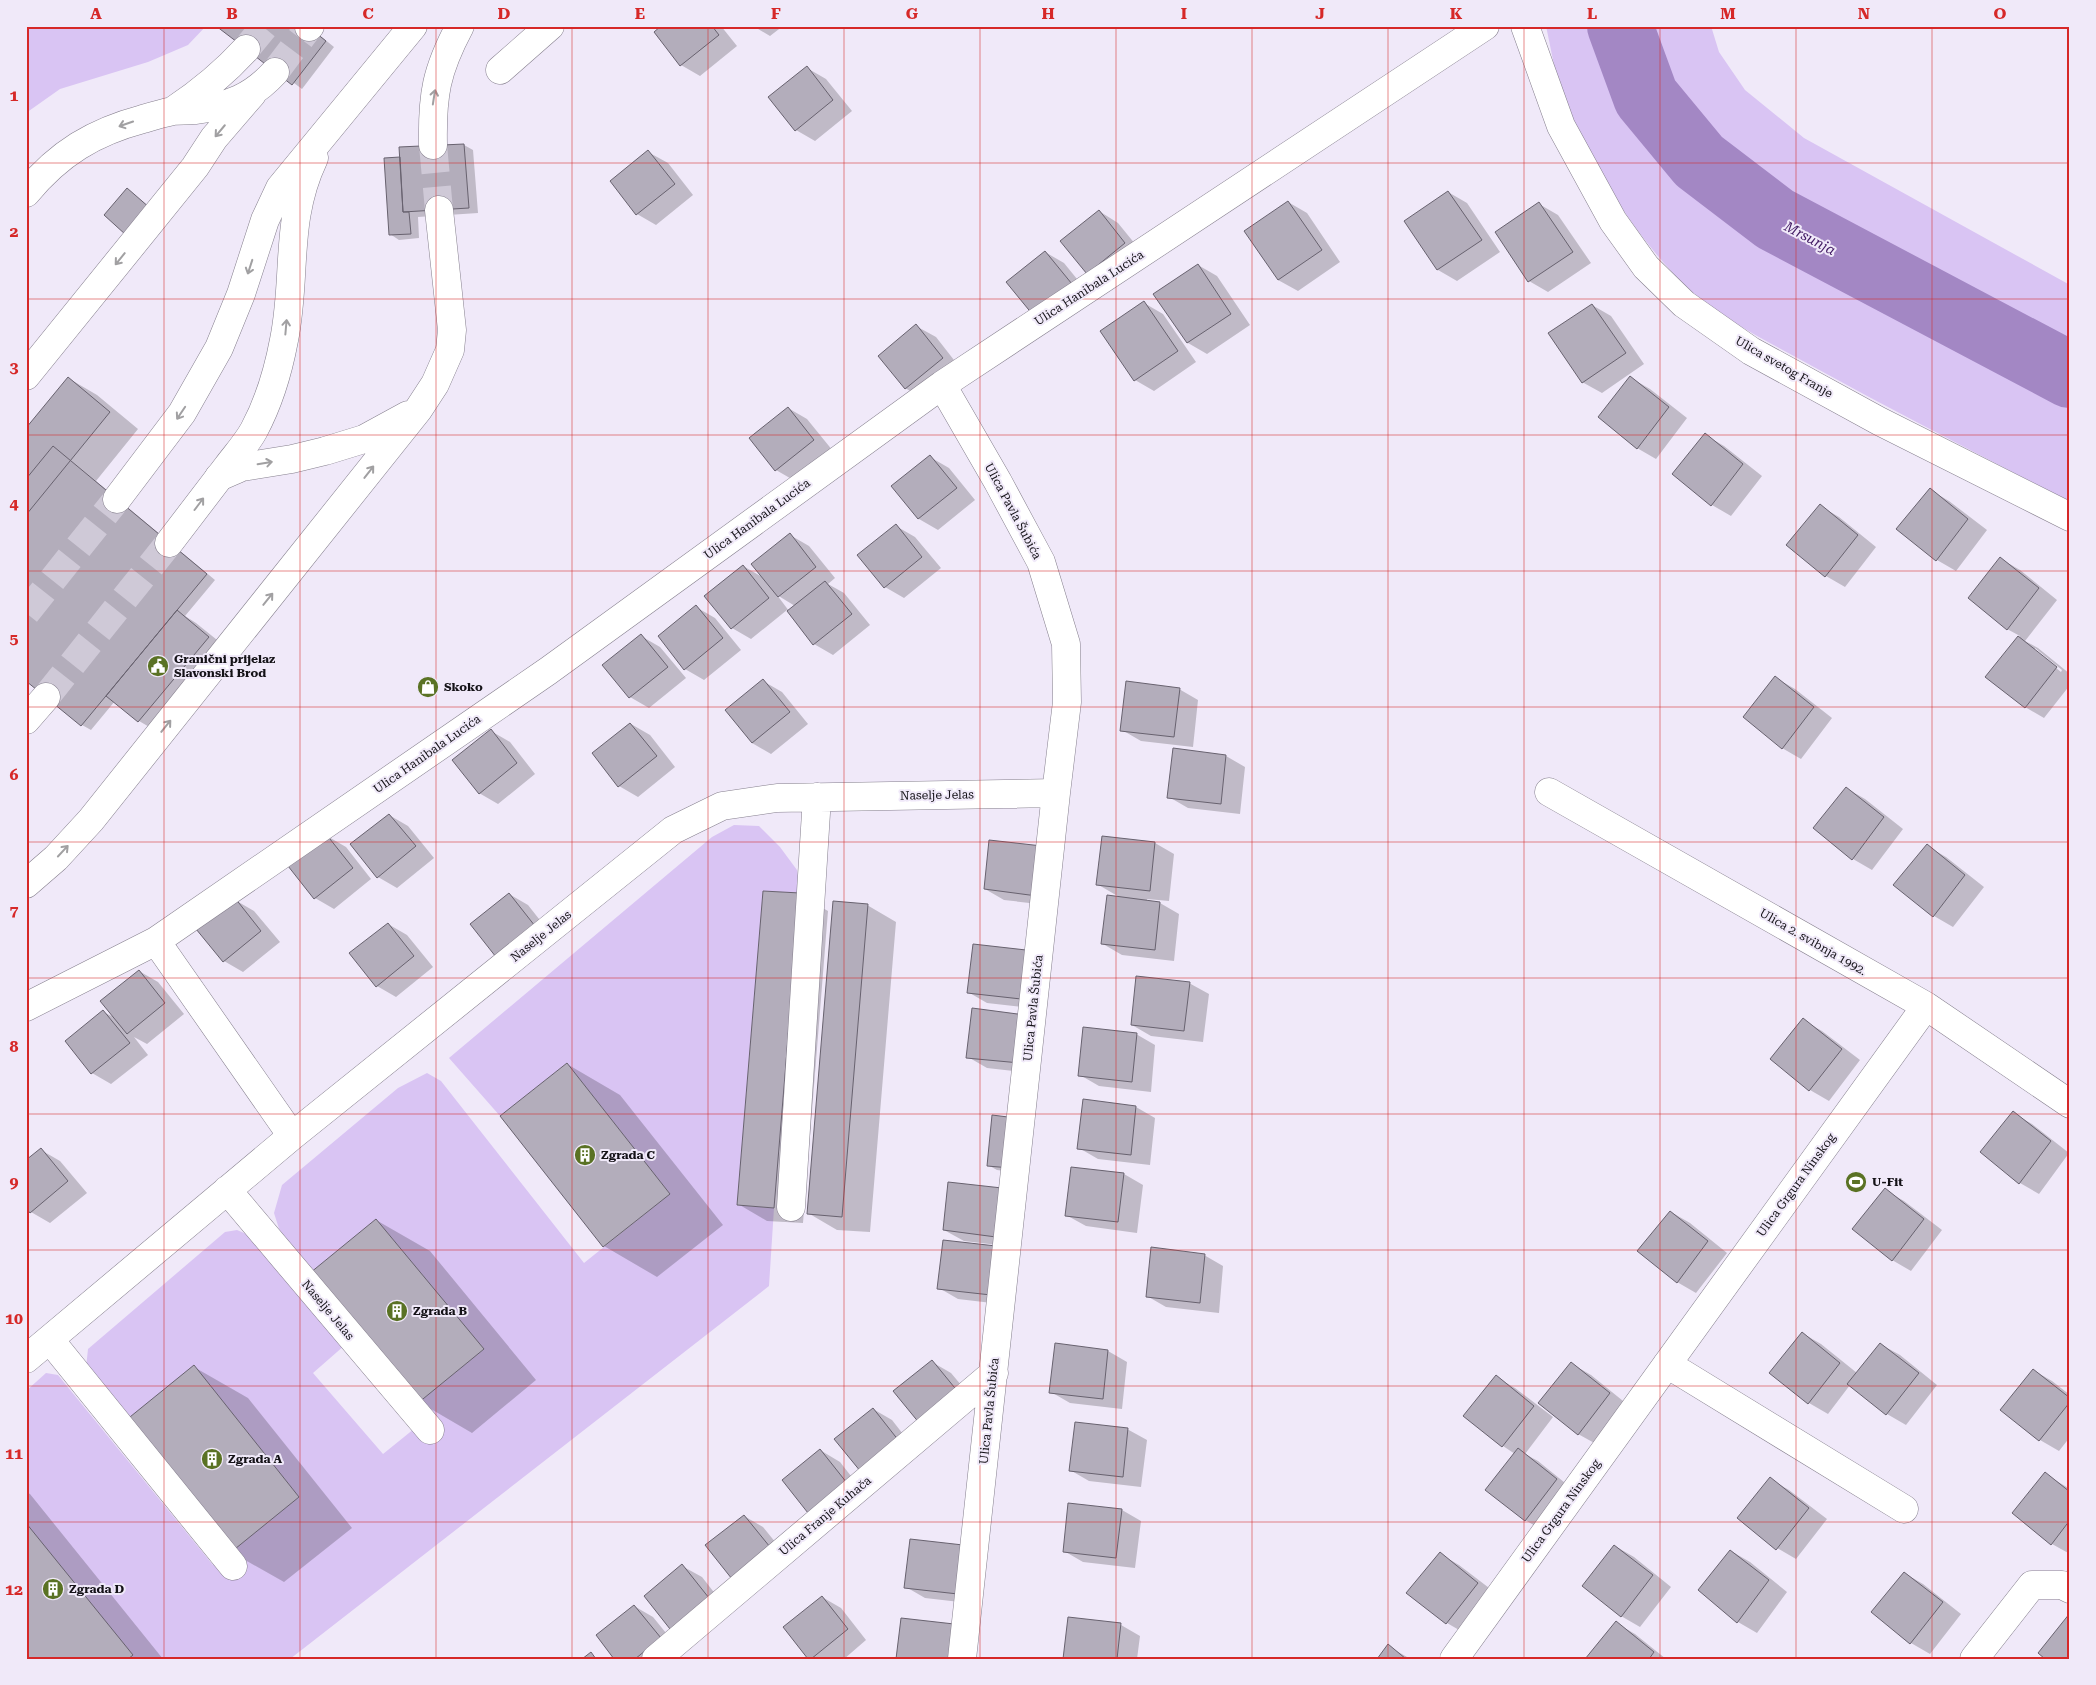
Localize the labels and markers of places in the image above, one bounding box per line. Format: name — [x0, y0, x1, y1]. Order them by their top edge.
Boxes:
place label: Granični prijelaz Slavonski Brod — [174, 652, 275, 680]
public building icon: Granični prijelaz Slavonski Brod — [146, 654, 170, 678]
shop icon: Skoko — [416, 675, 440, 699]
place label: Skoko — [444, 680, 483, 694]
building icon: Zgrada C — [573, 1143, 597, 1167]
place label: Zgrada C — [601, 1148, 656, 1162]
sports icon: U-Fit — [1844, 1170, 1868, 1194]
place label: U-Fit — [1872, 1175, 1903, 1189]
building icon: Zgrada B — [385, 1299, 409, 1323]
place label: Zgrada B — [413, 1304, 468, 1318]
building icon: Zgrada A — [200, 1447, 224, 1471]
place label: Zgrada A — [228, 1452, 283, 1466]
building icon: Zgrada D — [41, 1577, 65, 1601]
place label: Zgrada D — [69, 1582, 125, 1596]

